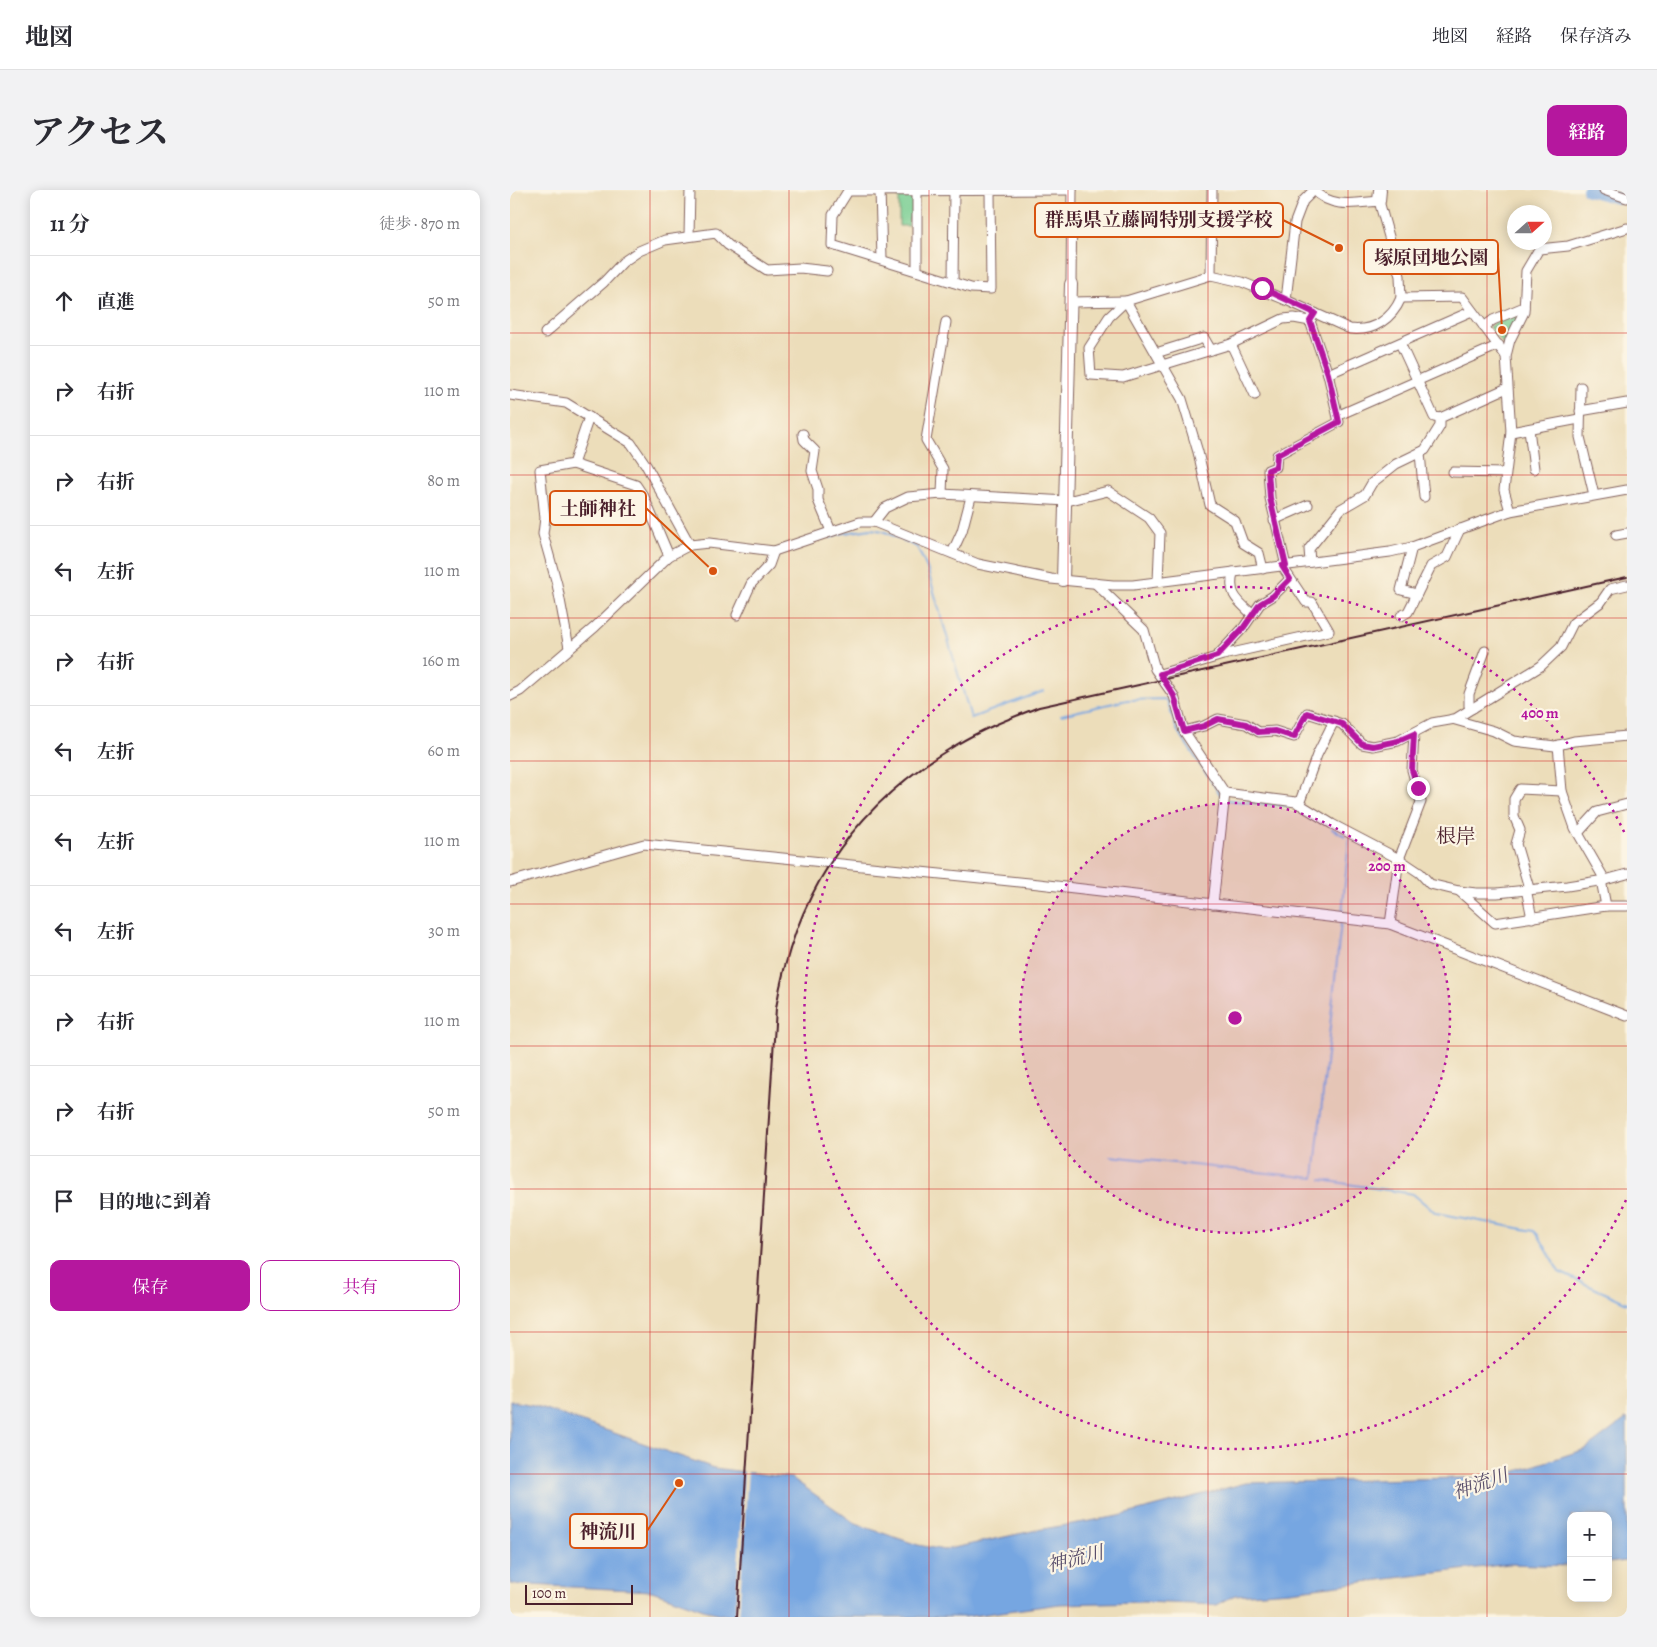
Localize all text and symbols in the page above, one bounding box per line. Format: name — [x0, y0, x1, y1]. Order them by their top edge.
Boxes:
text: 地図 — [25, 21, 73, 53]
text: 地図 — [1432, 24, 1468, 48]
text: 経路 — [1496, 24, 1532, 48]
text: 保存済み — [1560, 24, 1632, 48]
button: 経路 — [1547, 105, 1627, 156]
text: アクセス — [30, 108, 169, 156]
callout: 群馬県立藤岡特別支援学校 — [1035, 203, 1283, 237]
north arrow — [1507, 205, 1552, 250]
text: 群馬県立藤岡特別支援学校 — [1045, 207, 1273, 233]
text: 11 分 — [50, 210, 90, 238]
text: 徒歩 · 870 m — [379, 213, 460, 235]
callout: 塚原団地公園 — [1364, 240, 1498, 274]
text: 塚原団地公園 — [1374, 245, 1488, 271]
route start — [1251, 277, 1274, 300]
icon: ahead — [50, 287, 78, 315]
text: 直進 — [97, 289, 135, 315]
text: 50 m — [428, 290, 460, 312]
icon: right — [50, 377, 78, 405]
text: 右折 — [97, 379, 135, 405]
text: 110 m — [424, 380, 460, 402]
icon: right — [50, 467, 78, 495]
text: 右折 — [97, 469, 135, 495]
text: 80 m — [427, 470, 460, 492]
callout: 土師神社 — [550, 491, 646, 525]
text: 土師神社 — [560, 496, 636, 522]
icon: left — [50, 557, 78, 585]
text: 左折 — [97, 559, 135, 585]
text: 110 m — [424, 560, 460, 582]
icon: right — [50, 647, 78, 675]
text: 右折 — [97, 649, 135, 675]
text: 160 m — [422, 650, 460, 672]
text: 400 m — [1521, 703, 1559, 723]
icon: left — [50, 737, 78, 765]
text: 左折 — [97, 739, 135, 765]
text: 60 m — [428, 740, 460, 762]
route end — [1407, 777, 1430, 800]
district label: 根岸 — [1436, 823, 1476, 850]
icon: left — [50, 827, 78, 855]
text: 左折 — [97, 829, 135, 855]
text: 110 m — [424, 830, 460, 852]
text: 200 m — [1368, 856, 1406, 876]
icon: left — [50, 917, 78, 945]
text: 左折 — [97, 919, 135, 945]
text: 30 m — [428, 920, 460, 942]
icon: right — [50, 1007, 78, 1035]
text: 右折 — [97, 1009, 135, 1035]
centre of rings — [1226, 1009, 1244, 1027]
text: 110 m — [424, 1010, 460, 1032]
icon: right — [50, 1097, 78, 1125]
text: 右折 — [97, 1099, 135, 1125]
text: 50 m — [428, 1100, 460, 1122]
icon: arrive — [50, 1187, 78, 1215]
text: 目的地に到着 — [97, 1189, 211, 1215]
button: 保存 — [50, 1260, 250, 1311]
button: 共有 — [260, 1260, 460, 1311]
water label: 神流川 — [1449, 1462, 1513, 1506]
map controls — [1567, 1512, 1612, 1602]
button: + — [1567, 1512, 1612, 1557]
callout: 神流川 — [570, 1514, 647, 1548]
text: 神流川 — [579, 1519, 637, 1545]
water label: 神流川 — [1044, 1539, 1108, 1578]
button: − — [1567, 1557, 1612, 1602]
scale bar — [525, 1582, 632, 1605]
text: 100 m — [532, 1584, 566, 1603]

